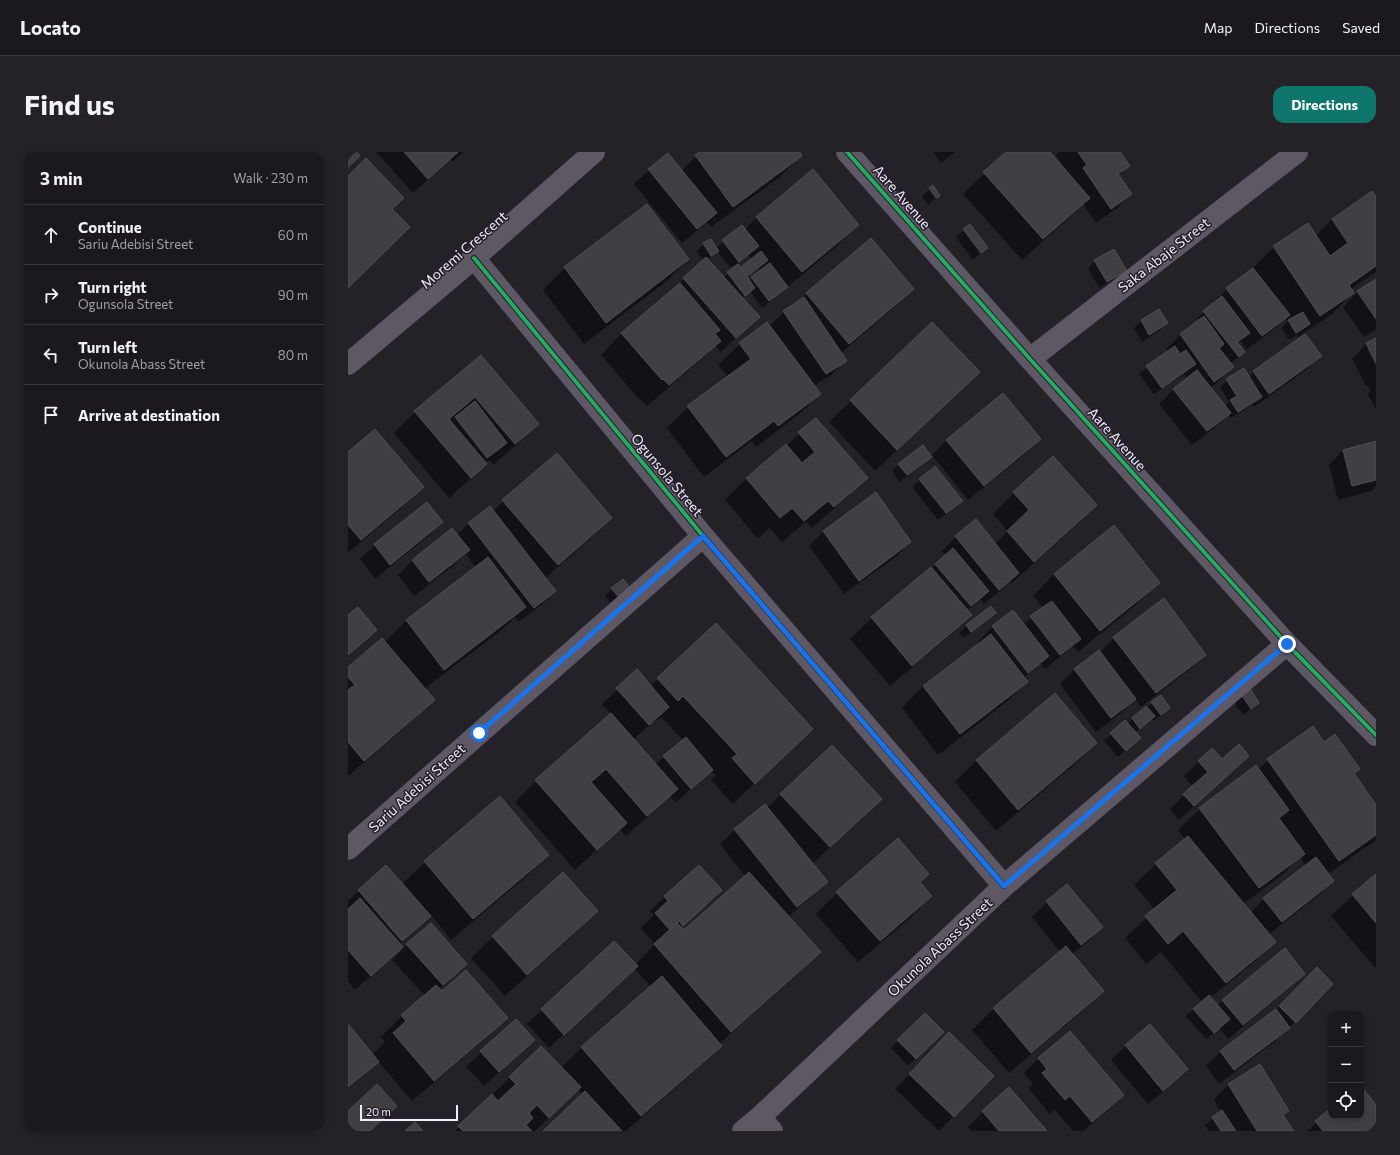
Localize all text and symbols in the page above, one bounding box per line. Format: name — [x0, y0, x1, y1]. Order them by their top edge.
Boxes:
text: Locato — [20, 16, 81, 39]
text: Map — [1204, 19, 1233, 36]
text: Directions — [1255, 19, 1320, 36]
text: Saved — [1342, 19, 1380, 36]
button: Directions — [1273, 86, 1376, 123]
text: Find us — [24, 87, 115, 121]
street label: Aare Avenue — [870, 161, 935, 232]
text: 3 min — [40, 168, 83, 189]
text: Walk · 230 m — [233, 170, 308, 186]
street label: Moremi Crescent — [417, 207, 511, 292]
street label: Saka Abaje Street — [1114, 213, 1213, 296]
text: Continue — [78, 218, 142, 236]
icon: ahead — [40, 224, 62, 246]
text: 60 m — [278, 227, 308, 243]
text: Sariu Adebisi Street — [78, 236, 193, 252]
text: Turn right — [78, 278, 147, 296]
icon: right — [40, 284, 62, 306]
text: 90 m — [278, 287, 308, 303]
text: Ogunsola Street — [78, 296, 173, 312]
text: Turn left — [78, 338, 137, 356]
icon: left — [40, 344, 62, 366]
text: 80 m — [278, 347, 308, 363]
text: Okunola Abass Street — [78, 356, 205, 372]
icon: arrive — [40, 404, 62, 426]
street label: Aare Avenue — [1085, 404, 1150, 474]
text: Arrive at destination — [78, 406, 220, 424]
street label: Ogunsola Street — [628, 430, 707, 520]
route end — [1278, 635, 1296, 653]
route start — [470, 724, 488, 742]
street label: Sariu Adebisi Street — [365, 740, 469, 835]
street label: Okunola Abass Street — [884, 894, 996, 1000]
map controls — [1328, 1011, 1364, 1119]
button: + — [1328, 1011, 1364, 1047]
button: − — [1328, 1047, 1364, 1083]
button: locate — [1328, 1083, 1364, 1119]
scale bar — [360, 1103, 458, 1122]
text: 20 m — [366, 1105, 391, 1118]

